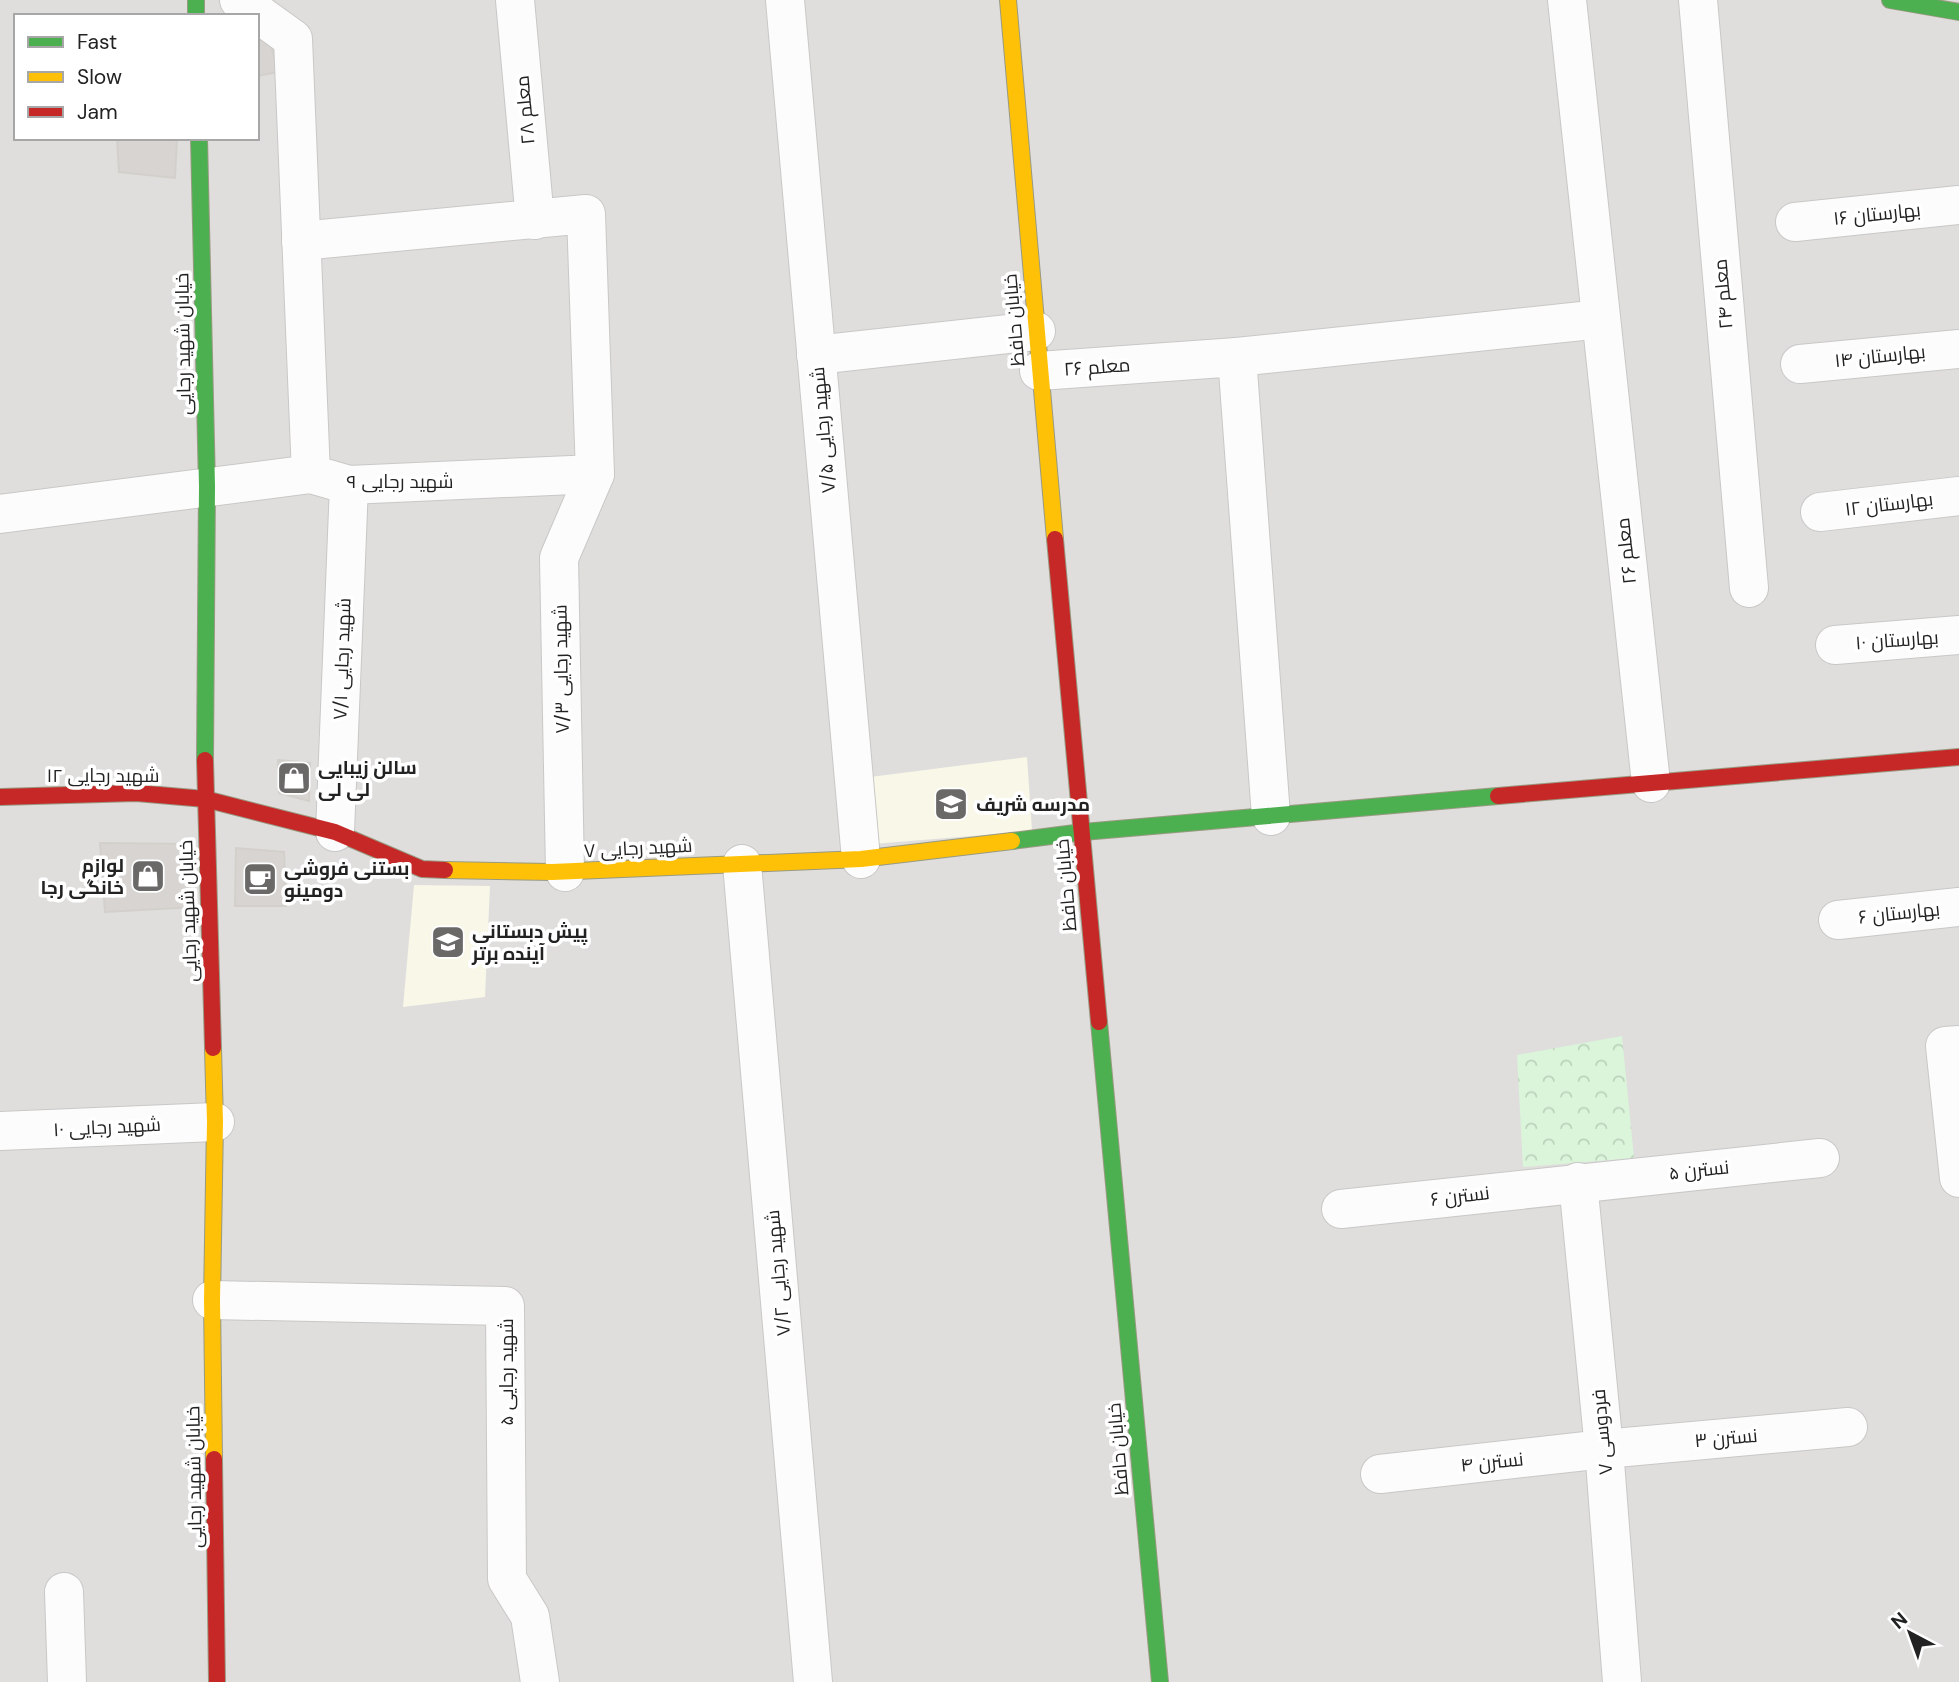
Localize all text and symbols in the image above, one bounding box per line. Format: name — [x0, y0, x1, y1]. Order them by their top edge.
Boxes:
legend — [14, 14, 259, 140]
text: Fast — [77, 28, 117, 56]
text: Slow — [77, 63, 122, 91]
street label: معلم ۲۸ — [510, 74, 541, 146]
text: Jam — [77, 98, 118, 126]
street label: بهارستان ۱۶ — [1832, 197, 1922, 231]
street label: معلم ۲۴ — [1707, 258, 1740, 330]
street label: خیابان شهید رجایی — [169, 273, 197, 415]
street label: خیابان حافظ — [997, 273, 1031, 367]
street label: بهارستان ۱۴ — [1833, 339, 1927, 373]
street label: معلم ۲۶ — [1063, 352, 1131, 383]
street label: شهید رجایی ۷/۵ — [805, 366, 841, 494]
street label: شهید رجایی ۹ — [346, 469, 454, 494]
street label: بهارستان ۱۲ — [1843, 486, 1935, 522]
street label: معلم ۲۶ — [1610, 516, 1643, 586]
street label: شهید رجایی ۷/۱ — [327, 597, 357, 721]
street label: شهید رجایی ۷/۳ — [547, 604, 575, 734]
street label: بهارستان ۱۰ — [1855, 625, 1939, 655]
place label: سالن زیبایی لی لی — [318, 755, 417, 802]
shop icon: سالن زیبایی لی لی — [275, 759, 313, 797]
street label: شهید رجایی ۱۲ — [46, 763, 160, 788]
school or university icon: مدرسه شریف — [932, 785, 970, 823]
place label: مدرسه شریف — [976, 792, 1090, 817]
street label: شهید رجایی ۷ — [583, 833, 693, 863]
street label: خیابان حافظ — [1049, 838, 1083, 932]
street label: خیابان شهید رجایی — [173, 840, 203, 982]
place label: لوازم خانگی رجا — [40, 853, 124, 900]
place label: بستنی فروشی دومینو — [284, 856, 409, 903]
shop icon: لوازم خانگی رجا — [129, 857, 167, 895]
cafe icon: بستنی فروشی دومینو — [241, 860, 279, 898]
street label: بهارستان ۶ — [1857, 896, 1941, 930]
place label: پیش دبستانی آینده برتر — [471, 919, 588, 966]
school or university icon: پیش دبستانی آینده برتر — [429, 923, 467, 961]
street label: شهید رجایی ۱۰ — [53, 1112, 161, 1142]
street label: نسترن ۵ — [1667, 1154, 1731, 1186]
street label: نسترن ۶ — [1429, 1180, 1491, 1212]
street label: شهید رجایی ۷/۲ — [760, 1209, 796, 1337]
street label: شهید رجایی ۵ — [494, 1318, 519, 1426]
street label: فردوسی ۷ — [1586, 1388, 1618, 1476]
street label: خیابان حافظ — [1101, 1402, 1135, 1496]
street label: خیابان شهید رجایی — [180, 1406, 208, 1548]
street label: نسترن ۳ — [1693, 1423, 1759, 1453]
street label: نسترن ۴ — [1459, 1446, 1525, 1478]
north arrow — [1875, 1598, 1945, 1668]
text: N — [1886, 1607, 1913, 1635]

